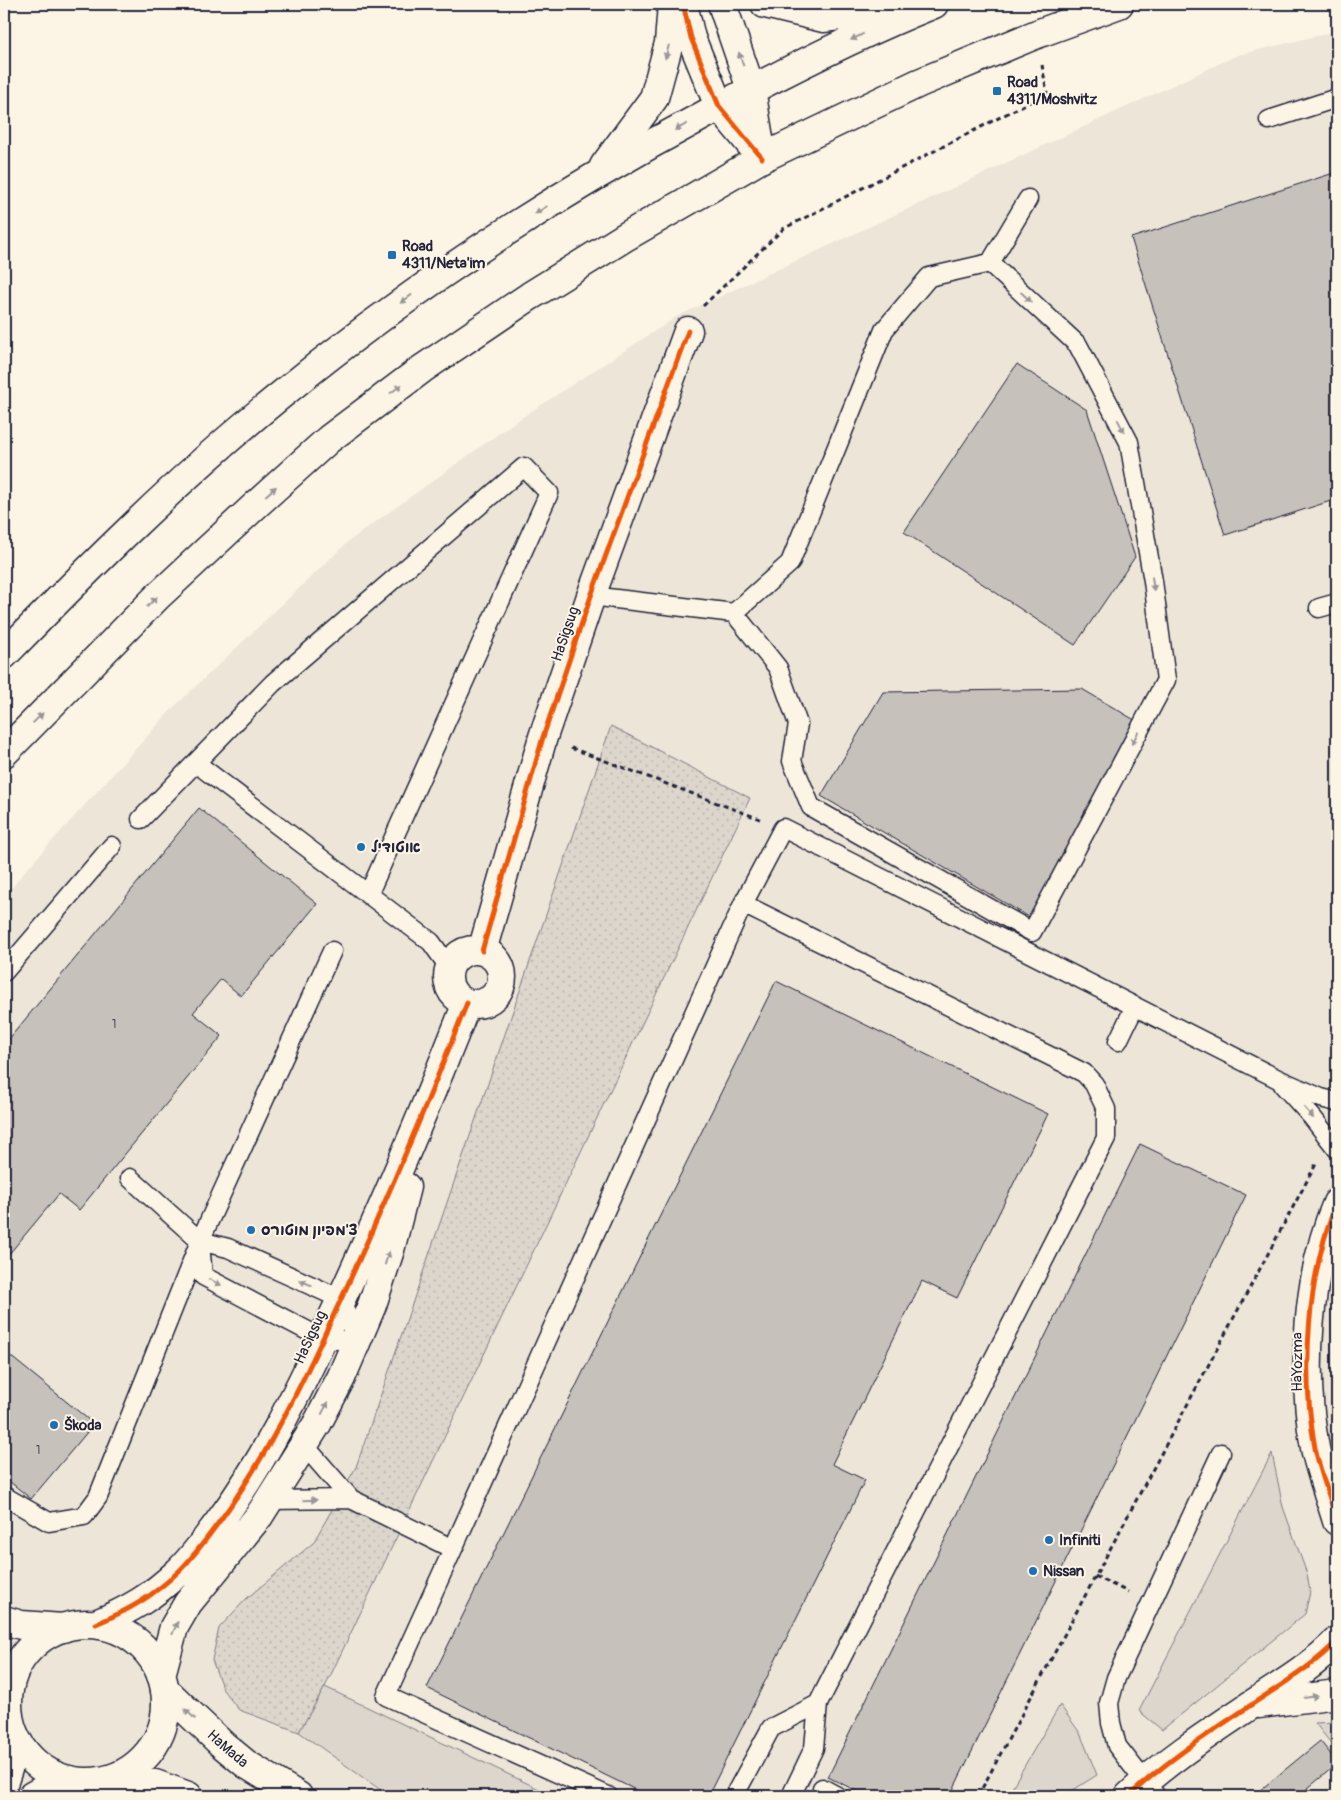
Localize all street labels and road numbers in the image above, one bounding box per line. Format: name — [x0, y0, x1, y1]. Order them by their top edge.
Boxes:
street label: HaSigsug — [547, 604, 584, 664]
street label: HaSigsug — [290, 1307, 331, 1367]
street label: HaYozma — [1288, 1332, 1307, 1392]
street label: HaMada — [203, 1726, 252, 1772]

